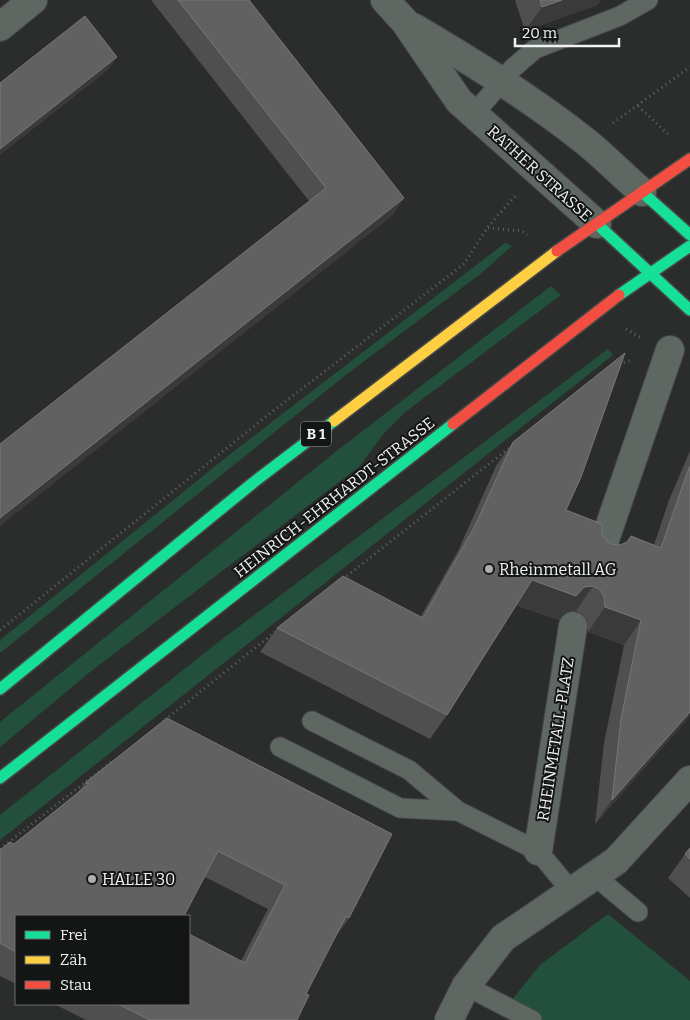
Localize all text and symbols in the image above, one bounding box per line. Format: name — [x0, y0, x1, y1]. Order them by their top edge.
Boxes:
scale bar — [515, 15, 619, 47]
text: 20 m — [522, 24, 558, 42]
street label: RATHER STRASSE — [484, 121, 596, 225]
street label: HEINRICH-EHRHARDT-STRASSE — [230, 413, 438, 582]
road number: B 1 — [301, 422, 331, 446]
place label: Rheinmetall AG — [499, 560, 617, 579]
marker: Rheinmetall AG — [483, 563, 495, 575]
street label: RHEINMETALL-PLATZ — [533, 656, 578, 822]
place label: HALLE 30 — [102, 870, 175, 889]
marker: HALLE 30 — [86, 873, 98, 885]
legend — [15, 915, 190, 1005]
text: Frei — [60, 926, 88, 944]
text: Zäh — [60, 951, 87, 969]
text: Stau — [60, 976, 92, 994]

